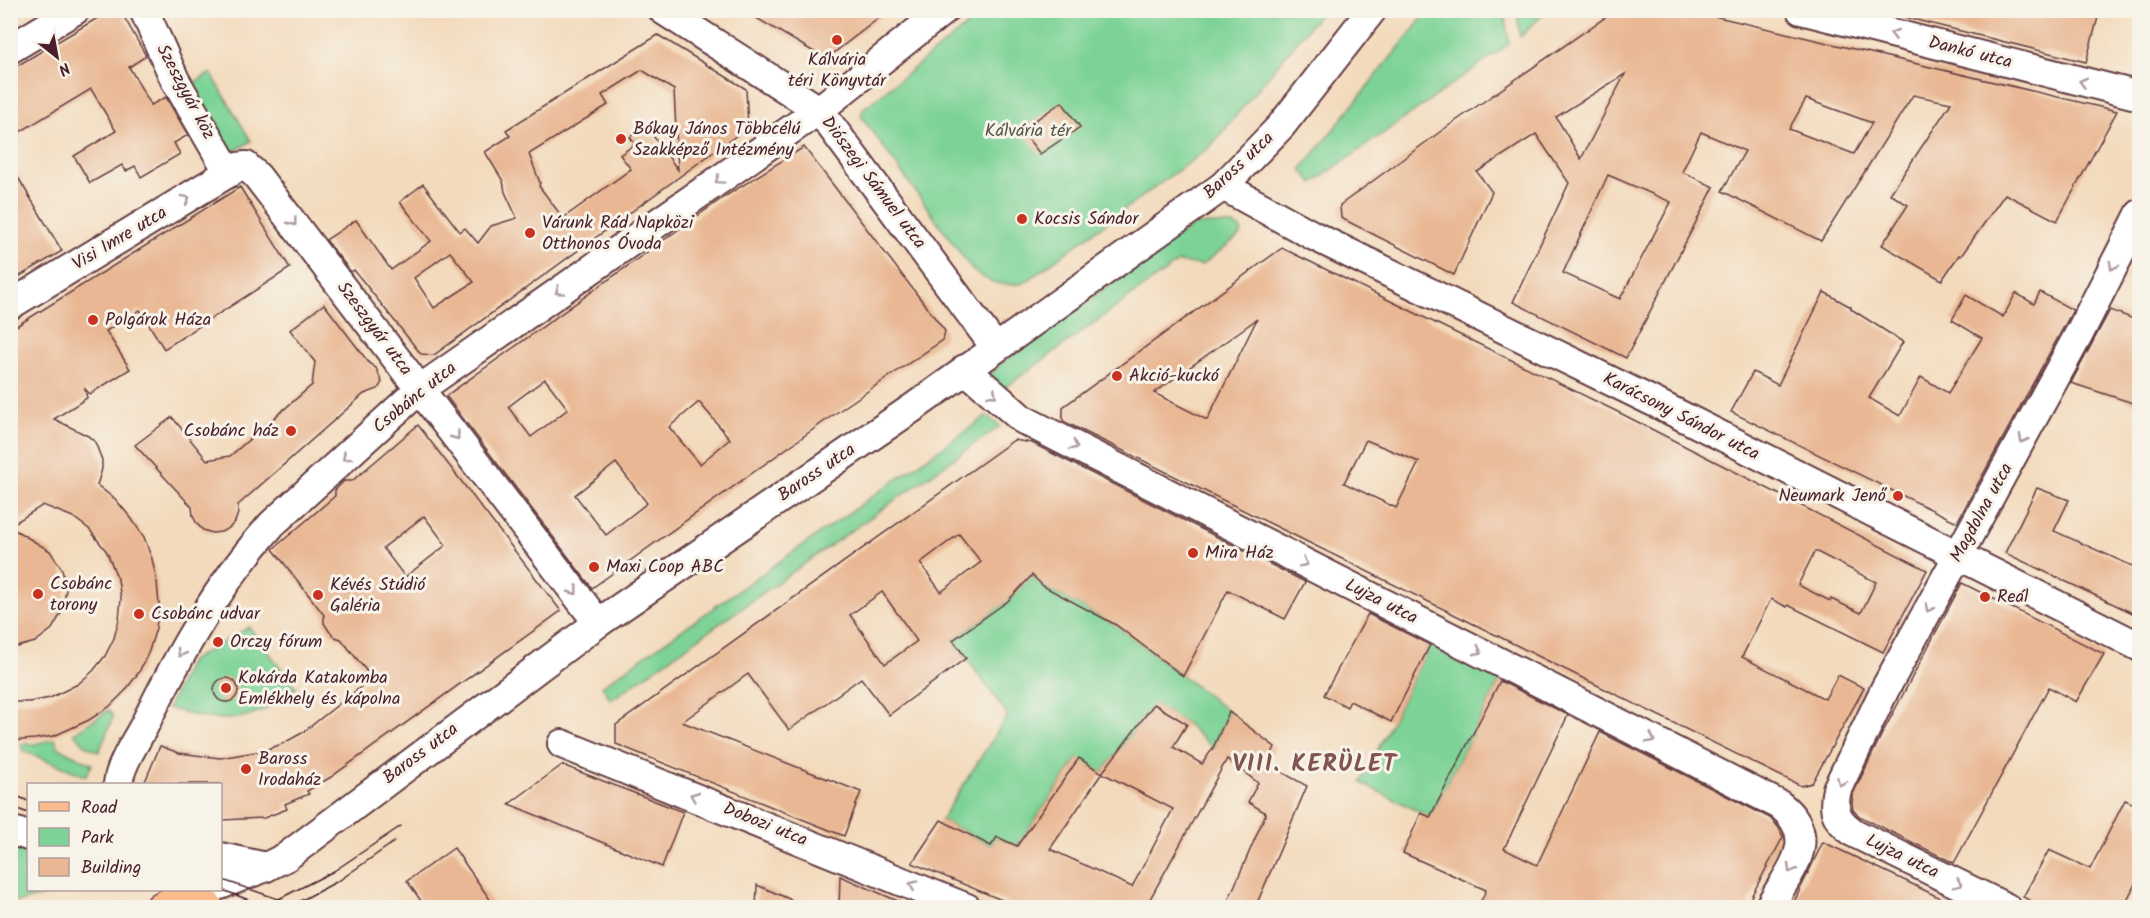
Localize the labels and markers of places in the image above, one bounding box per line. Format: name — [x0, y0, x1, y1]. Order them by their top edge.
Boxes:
marker: Kálvária téri Könyvtár — [830, 33, 844, 47]
place label: Kálvária téri Könyvtár — [788, 46, 887, 96]
place label: Bókay János Többcélú Szakképző Intézmény — [633, 115, 801, 165]
marker: Bókay János Többcélú Szakképző Intézmény — [614, 132, 628, 146]
place label: Kocsis Sándor — [1034, 205, 1139, 234]
place label: Várunk Rád Napközi Otthonos Óvoda — [542, 209, 694, 259]
marker: Kocsis Sándor — [1015, 212, 1029, 226]
marker: Várunk Rád Napközi Otthonos Óvoda — [523, 226, 537, 240]
place label: Polgárok Háza — [105, 306, 211, 335]
marker: Polgárok Háza — [86, 313, 100, 327]
place label: Akció-kuckó — [1129, 362, 1220, 391]
marker: Akció-kuckó — [1110, 369, 1124, 383]
place label: Csobánc ház — [184, 417, 279, 446]
marker: Csobánc ház — [284, 424, 298, 438]
place label: Neumark Jenő — [1778, 482, 1888, 511]
marker: Neumark Jenő — [1891, 489, 1905, 503]
place label: Mira Ház — [1205, 539, 1274, 568]
marker: Mira Ház — [1186, 546, 1200, 560]
place label: Maxi Coop ABC — [606, 553, 724, 582]
marker: Maxi Coop ABC — [587, 560, 601, 574]
place label: Csobánc torony — [50, 570, 112, 620]
place label: Kévés Stúdió Galéria — [330, 571, 426, 621]
place label: Reál — [1997, 583, 2029, 612]
marker: Csobánc torony — [31, 587, 45, 601]
marker: Kévés Stúdió Galéria — [311, 588, 325, 602]
marker: Reál — [1978, 590, 1992, 604]
place label: Csobánc udvar — [151, 600, 261, 629]
marker: Csobánc udvar — [132, 607, 146, 621]
place label: Orczy fórum — [230, 628, 322, 657]
marker: Orczy fórum — [211, 635, 225, 649]
place label: Kokárda Katakomba Emlékhely és kápolna — [238, 664, 400, 714]
marker: Kokárda Katakomba Emlékhely és kápolna — [219, 681, 233, 695]
place label: Baross Irodaház — [258, 745, 321, 795]
marker: Baross Irodaház — [239, 762, 253, 776]

